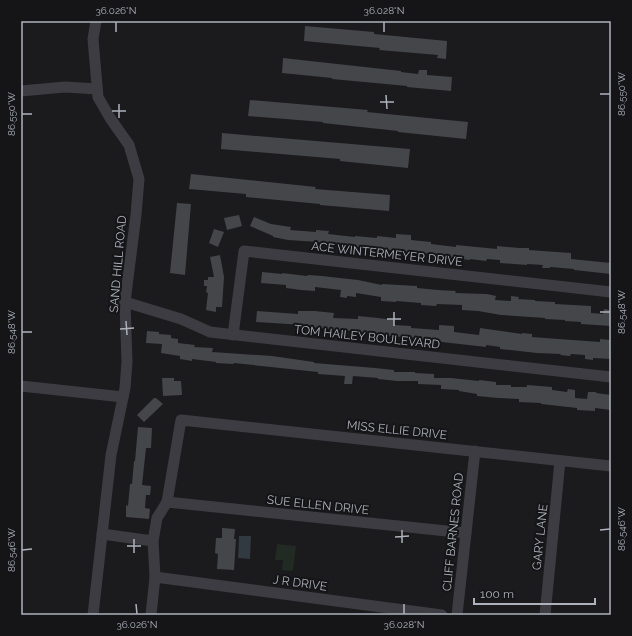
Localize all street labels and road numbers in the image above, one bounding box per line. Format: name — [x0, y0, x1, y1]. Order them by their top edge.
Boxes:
street label: SAND HILL ROAD — [107, 214, 129, 313]
street label: ACE WINTERMEYER DRIVE — [311, 239, 463, 269]
street label: TOM HAILEY BOULEVARD — [293, 322, 441, 352]
street label: MISS ELLIE DRIVE — [346, 418, 448, 442]
street label: CLIFF BARNES ROAD — [440, 472, 466, 592]
street label: SUE ELLEN DRIVE — [266, 493, 370, 517]
street label: GARY LANE — [530, 503, 550, 571]
street label: J R DRIVE — [272, 572, 328, 594]

